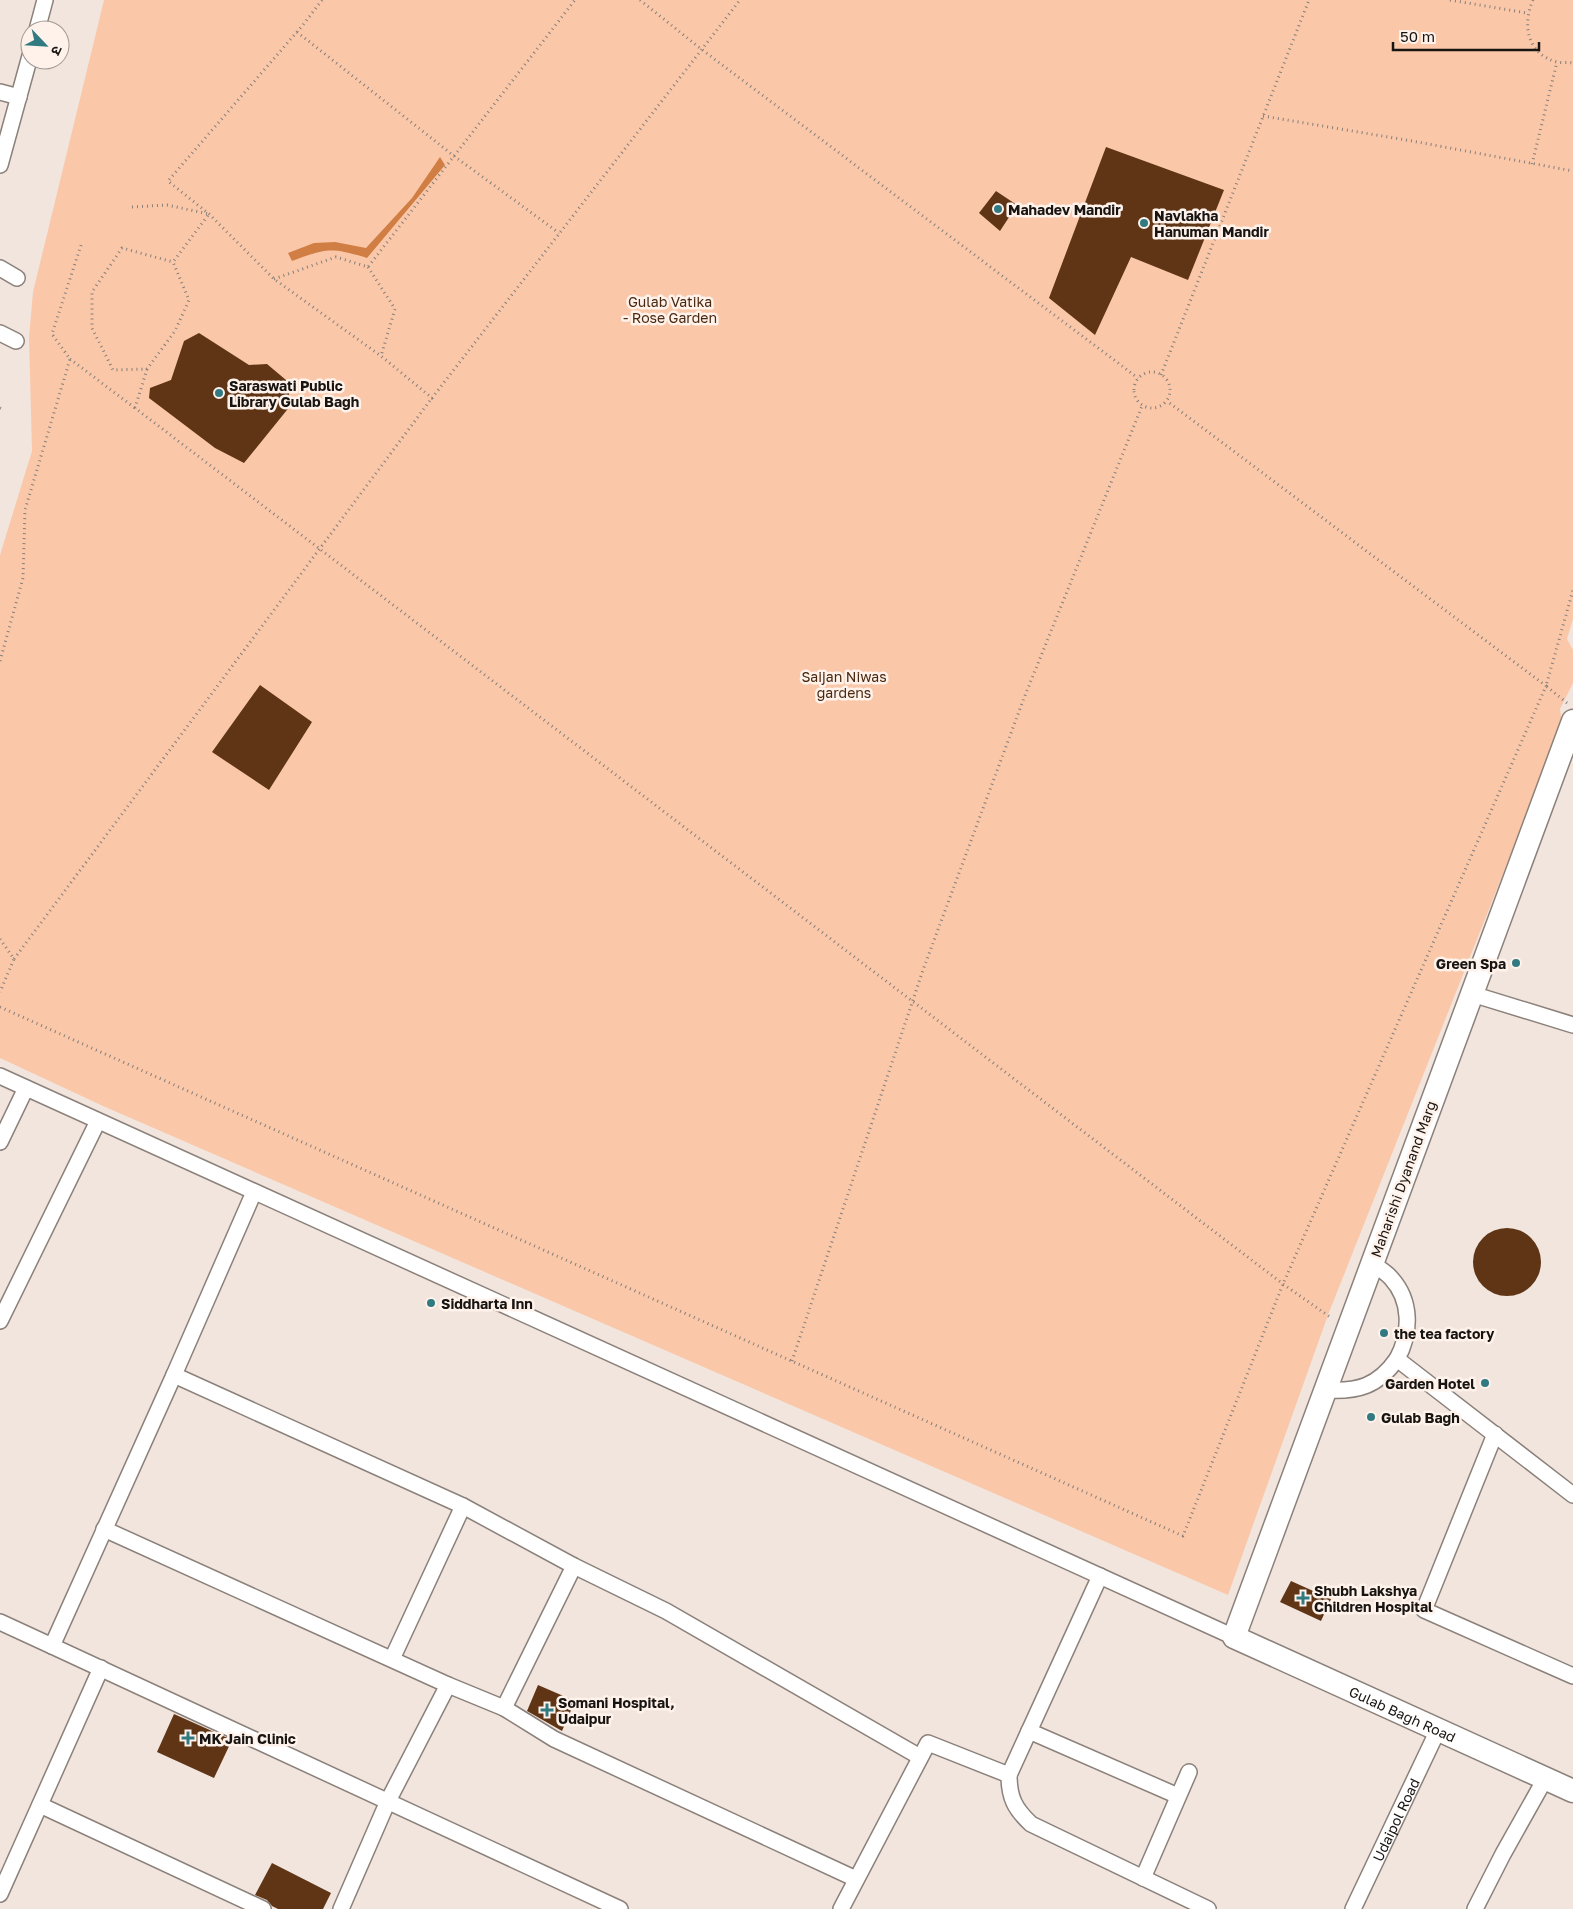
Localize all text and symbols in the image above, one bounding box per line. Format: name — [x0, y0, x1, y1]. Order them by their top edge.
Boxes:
north arrow — [20, 20, 70, 70]
scale bar — [1393, 20, 1539, 52]
text: 50 m — [1400, 27, 1435, 45]
text: उ — [47, 43, 67, 59]
place label: Mahadev Mandir — [1008, 201, 1121, 218]
marker: Mahadev Mandir — [992, 203, 1004, 215]
place label: Navlakha Hanuman Mandir — [1154, 207, 1269, 240]
marker: Navlakha Hanuman Mandir — [1138, 217, 1150, 229]
park label: Gulab Vatika - Rose Garden — [623, 293, 717, 326]
place label: Saraswati Public Library Gulab Bagh — [229, 377, 359, 410]
marker: Saraswati Public Library Gulab Bagh — [213, 387, 225, 399]
park label: Saijan Niwas gardens — [801, 668, 887, 701]
place label: Green Spa — [1436, 955, 1506, 972]
marker: Green Spa — [1510, 957, 1522, 969]
street label: Maharishi Dyanand Marg — [1367, 1098, 1439, 1260]
place label: Siddharta Inn — [441, 1295, 533, 1312]
marker: Siddharta Inn — [425, 1297, 437, 1309]
place label: the tea factory — [1394, 1325, 1495, 1342]
marker: the tea factory — [1378, 1327, 1390, 1339]
place label: Garden Hotel — [1385, 1375, 1475, 1392]
marker: Garden Hotel — [1479, 1377, 1491, 1389]
place label: Gulab Bagh — [1381, 1409, 1460, 1426]
marker: Gulab Bagh — [1365, 1411, 1377, 1423]
place label: Shubh Lakshya Children Hospital — [1314, 1582, 1433, 1615]
marker: Shubh Lakshya Children Hospital — [1296, 1591, 1310, 1605]
street label: Gulab Bagh Road — [1347, 1682, 1459, 1745]
place label: Somani Hospital, Udaipur — [558, 1694, 675, 1727]
marker: Somani Hospital, Udaipur — [540, 1703, 554, 1717]
place label: MK Jain Clinic — [199, 1730, 296, 1747]
marker: MK Jain Clinic — [181, 1731, 195, 1745]
street label: Udaipol Road — [1369, 1775, 1422, 1864]

